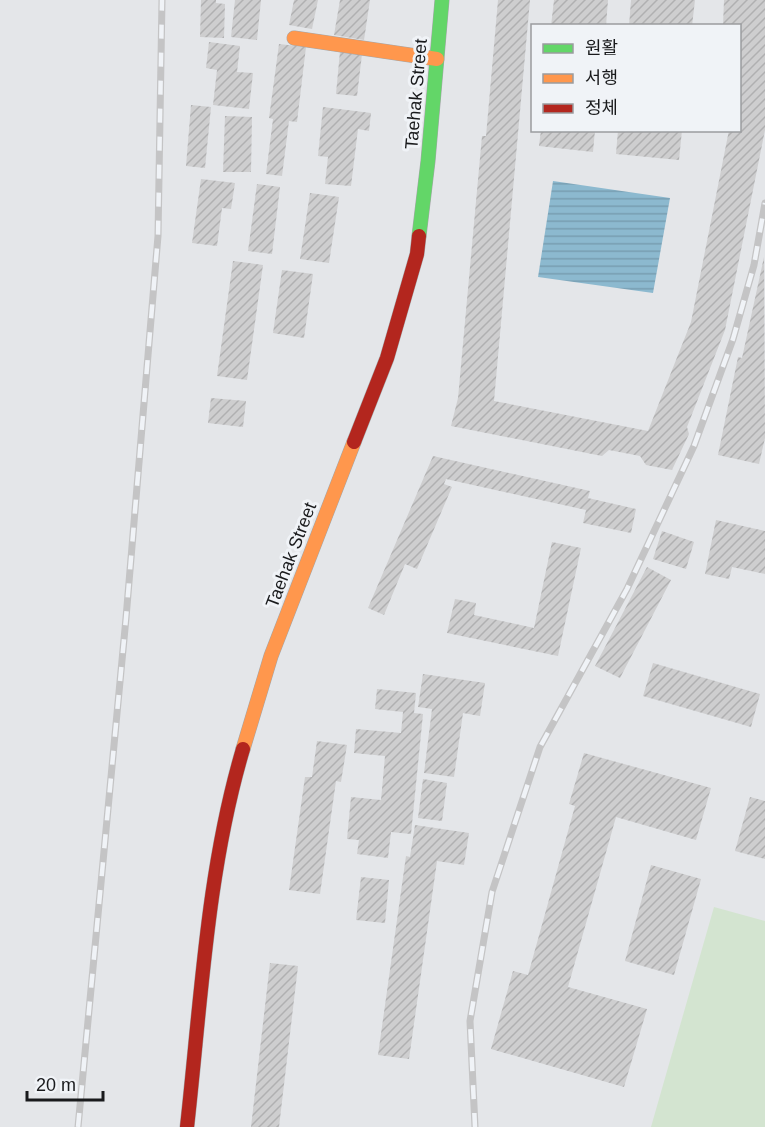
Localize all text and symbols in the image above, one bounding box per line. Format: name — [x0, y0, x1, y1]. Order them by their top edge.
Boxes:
legend — [531, 24, 741, 132]
street label: Taehak Street — [401, 38, 431, 150]
text: 원활 — [585, 38, 618, 58]
text: 서행 — [585, 68, 618, 88]
text: 정체 — [585, 98, 618, 118]
street label: Taehak Street — [262, 500, 320, 610]
scale bar — [27, 1064, 104, 1102]
text: 20 m — [36, 1075, 76, 1095]

